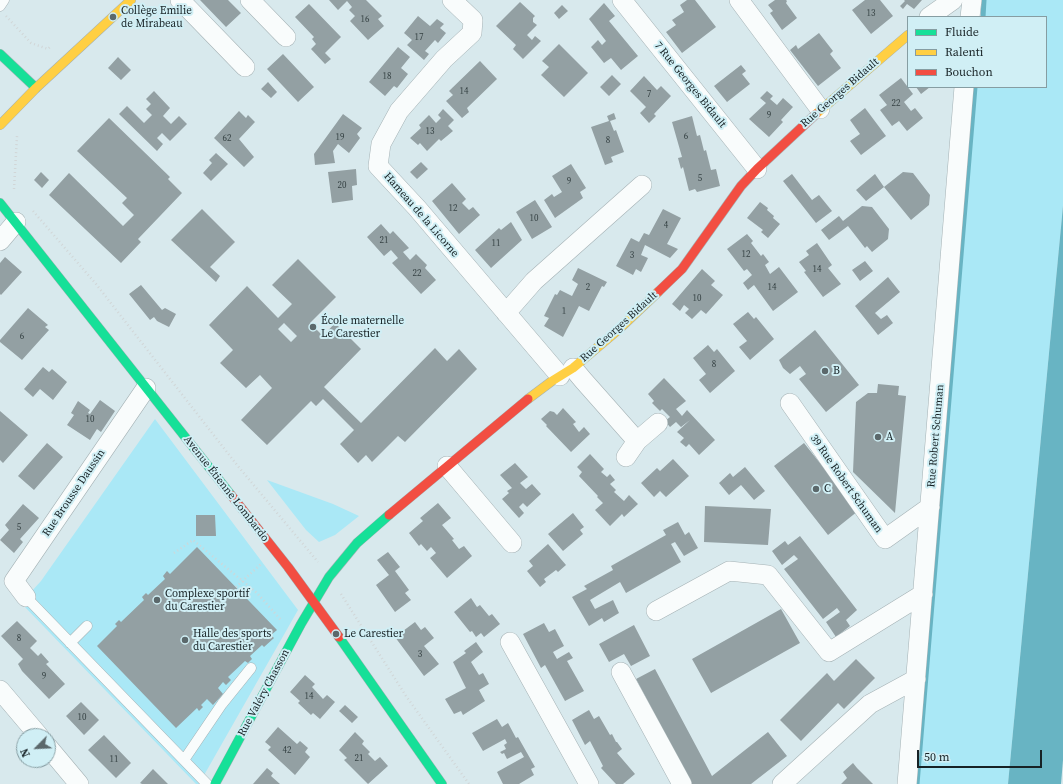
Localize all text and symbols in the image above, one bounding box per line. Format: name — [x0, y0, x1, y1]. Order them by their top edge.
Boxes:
place label: Collège Emilie de Mirabeau — [121, 4, 192, 30]
house number: 13 — [867, 9, 875, 19]
marker: Collège Emilie de Mirabeau — [108, 12, 118, 22]
house number: 16 — [361, 15, 369, 25]
legend — [907, 16, 1047, 88]
text: Fluide — [945, 24, 979, 40]
house number: 17 — [415, 33, 423, 43]
street label: 7 Rue Georges Bidault — [651, 39, 729, 131]
text: Ralenti — [945, 44, 983, 60]
street label: Rue Georges Bidault — [798, 56, 882, 130]
text: Bouchon — [945, 64, 993, 80]
house number: 18 — [383, 72, 391, 82]
house number: 14 — [460, 87, 468, 97]
house number: 7 — [647, 90, 651, 100]
house number: 22 — [892, 99, 900, 109]
house number: 9 — [767, 111, 771, 121]
house number: 13 — [426, 127, 434, 137]
house number: 6 — [684, 132, 688, 142]
house number: 19 — [336, 133, 344, 143]
house number: 62 — [223, 134, 231, 144]
house number: 8 — [606, 136, 610, 146]
street label: Hameau de la Licorne — [381, 170, 461, 260]
house number: 5 — [698, 174, 702, 184]
house number: 9 — [567, 177, 571, 187]
house number: 20 — [338, 181, 346, 191]
house number: 12 — [449, 204, 457, 214]
house number: 10 — [530, 214, 538, 224]
house number: 4 — [664, 221, 668, 231]
house number: 21 — [380, 236, 388, 246]
house number: 11 — [492, 239, 500, 249]
house number: 12 — [742, 250, 750, 260]
house number: 3 — [630, 251, 634, 261]
house number: 14 — [813, 265, 821, 275]
house number: 22 — [413, 269, 421, 279]
house number: 2 — [586, 283, 590, 293]
house number: 14 — [768, 283, 776, 293]
street label: Rue Georges Bidault — [578, 289, 660, 365]
house number: 10 — [693, 294, 701, 304]
house number: 1 — [562, 307, 566, 317]
place label: École maternelle Le Carestier — [321, 314, 404, 340]
marker: École maternelle Le Carestier — [308, 322, 318, 332]
house number: 6 — [20, 332, 24, 342]
house number: 8 — [712, 360, 716, 370]
place label: B — [833, 364, 840, 378]
marker: B — [820, 366, 830, 376]
street label: Rue Robert Schuman — [925, 384, 947, 488]
house number: 10 — [86, 415, 94, 425]
place label: A — [886, 430, 893, 444]
street label: 39 Rue Robert Schuman — [807, 432, 885, 536]
marker: A — [873, 432, 883, 442]
street label: Avenue Étienne Lombardo — [181, 434, 271, 544]
street label: Rue Brousse Daussin — [40, 447, 108, 539]
place label: C — [824, 482, 831, 496]
marker: C — [811, 484, 821, 494]
house number: 5 — [17, 523, 21, 533]
place label: Complexe sportif du Carestier — [165, 587, 249, 613]
marker: Complexe sportif du Carestier — [152, 595, 162, 605]
place label: Halle des sports du Carestier — [193, 627, 271, 653]
place label: Le Carestier — [344, 627, 403, 641]
marker: Le Carestier — [331, 629, 341, 639]
house number: 8 — [17, 634, 21, 644]
marker: Halle des sports du Carestier — [180, 635, 190, 645]
street label: Rue Valéry Chasson — [235, 647, 293, 739]
house number: 3 — [418, 650, 422, 660]
house number: 9 — [42, 672, 46, 682]
house number: 14 — [305, 692, 313, 702]
house number: 10 — [78, 713, 86, 723]
north arrow — [16, 728, 56, 768]
scale bar — [919, 742, 1044, 768]
text: N — [17, 746, 34, 759]
house number: 42 — [283, 746, 291, 756]
text: 50 m — [924, 749, 950, 765]
house number: 21 — [355, 754, 363, 764]
house number: 11 — [110, 755, 118, 765]

